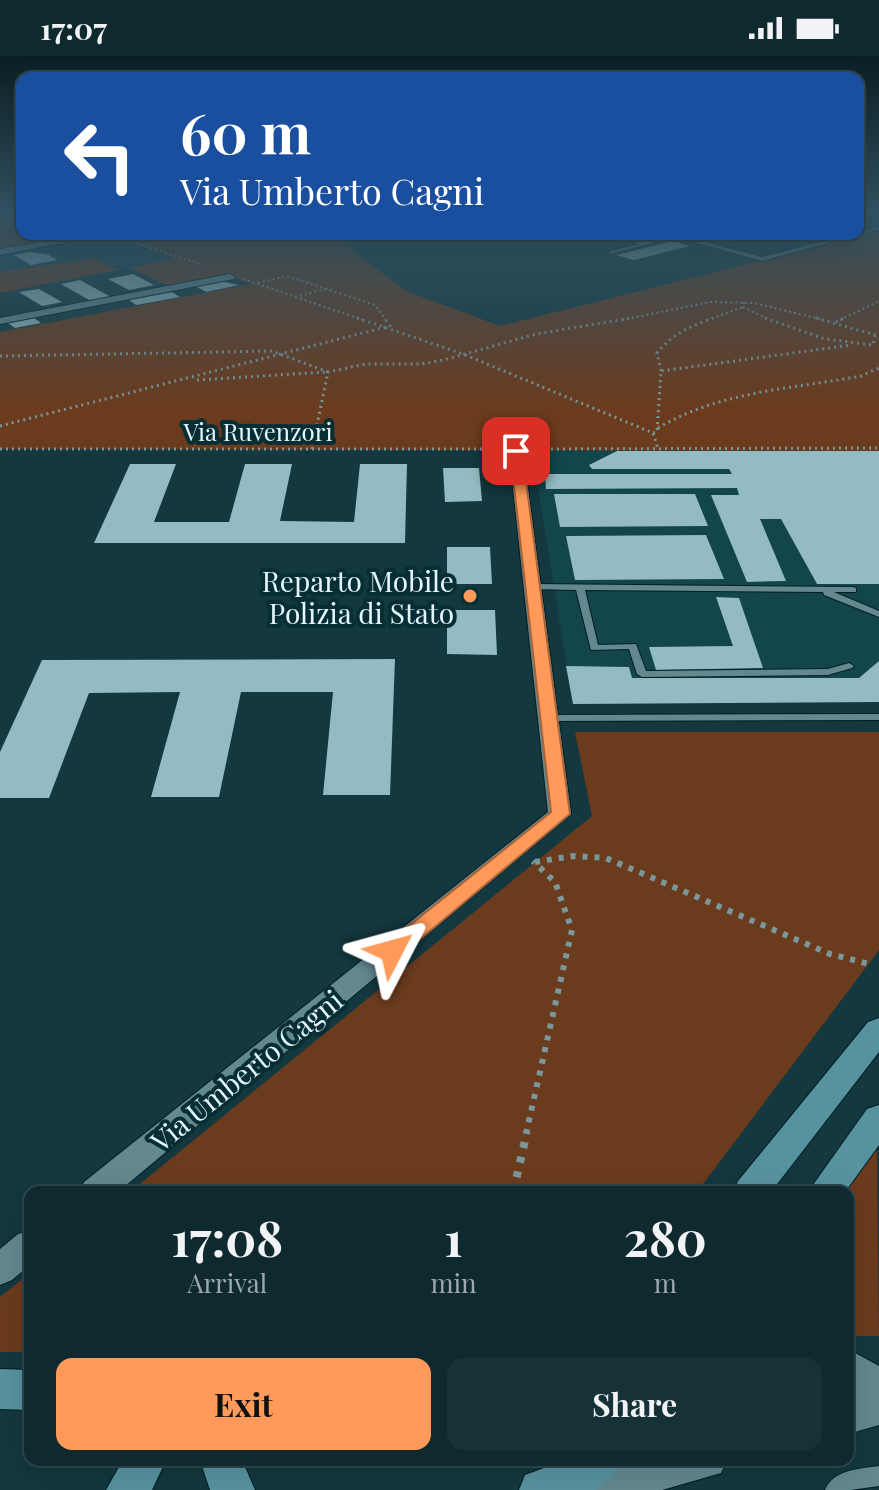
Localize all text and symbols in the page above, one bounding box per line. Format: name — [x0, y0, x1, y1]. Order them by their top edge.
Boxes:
text: 17:07 — [40, 8, 107, 48]
text: 60 m — [180, 94, 311, 169]
icon: left — [48, 104, 152, 208]
text: Via Umberto Cagni — [180, 166, 484, 214]
street label: Via Ruvenzori — [183, 415, 332, 447]
pin — [482, 417, 550, 485]
icon: arrive — [494, 429, 538, 473]
place label: Reparto Mobile Polizia di Stato — [262, 562, 454, 631]
marker: Reparto Mobile Polizia di Stato — [461, 587, 479, 605]
position arrow — [350, 909, 434, 993]
street label: Via Umberto Cagni — [142, 981, 350, 1159]
text: 17:08 — [171, 1205, 283, 1269]
text: 1 — [444, 1205, 463, 1269]
text: 280 — [624, 1205, 707, 1269]
text: Arrival — [187, 1265, 267, 1300]
text: min — [430, 1265, 477, 1300]
text: m — [654, 1265, 677, 1300]
button: Exit — [56, 1358, 431, 1450]
button: Share — [447, 1358, 822, 1450]

